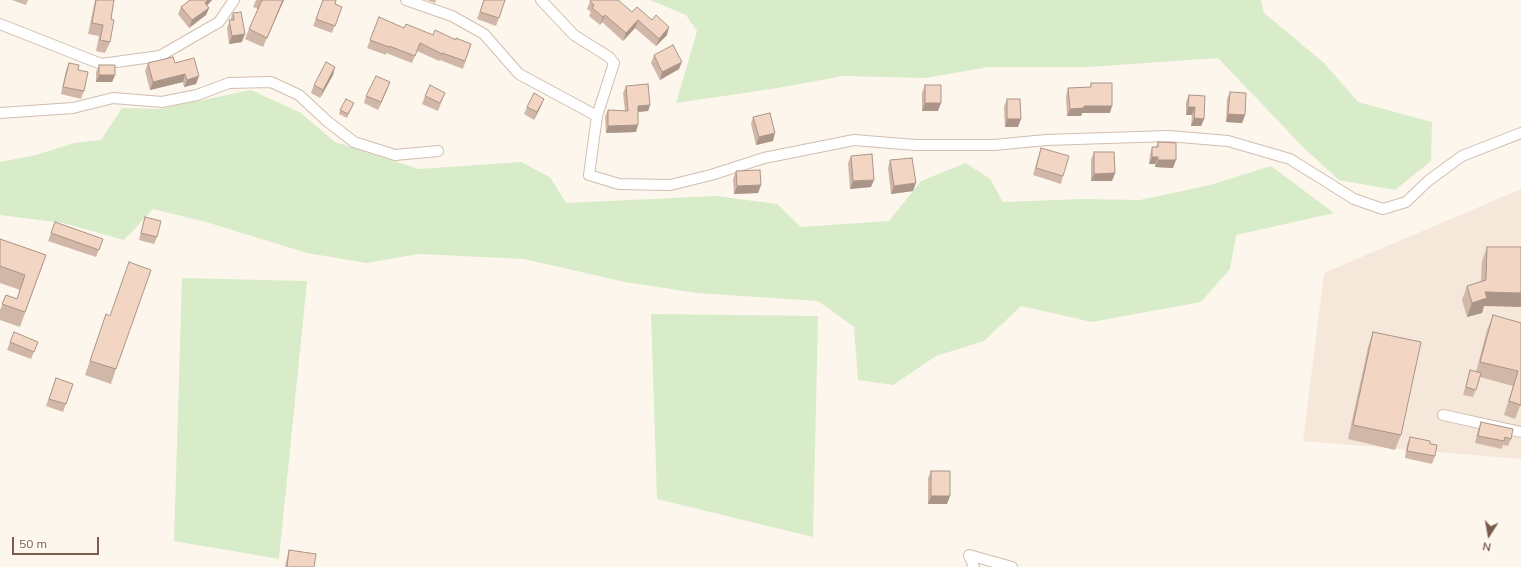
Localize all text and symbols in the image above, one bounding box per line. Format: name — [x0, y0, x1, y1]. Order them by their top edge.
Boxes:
north arrow — [1469, 515, 1509, 555]
scale bar — [14, 529, 101, 555]
text: 50 m — [19, 536, 47, 551]
text: N — [1481, 539, 1492, 554]

